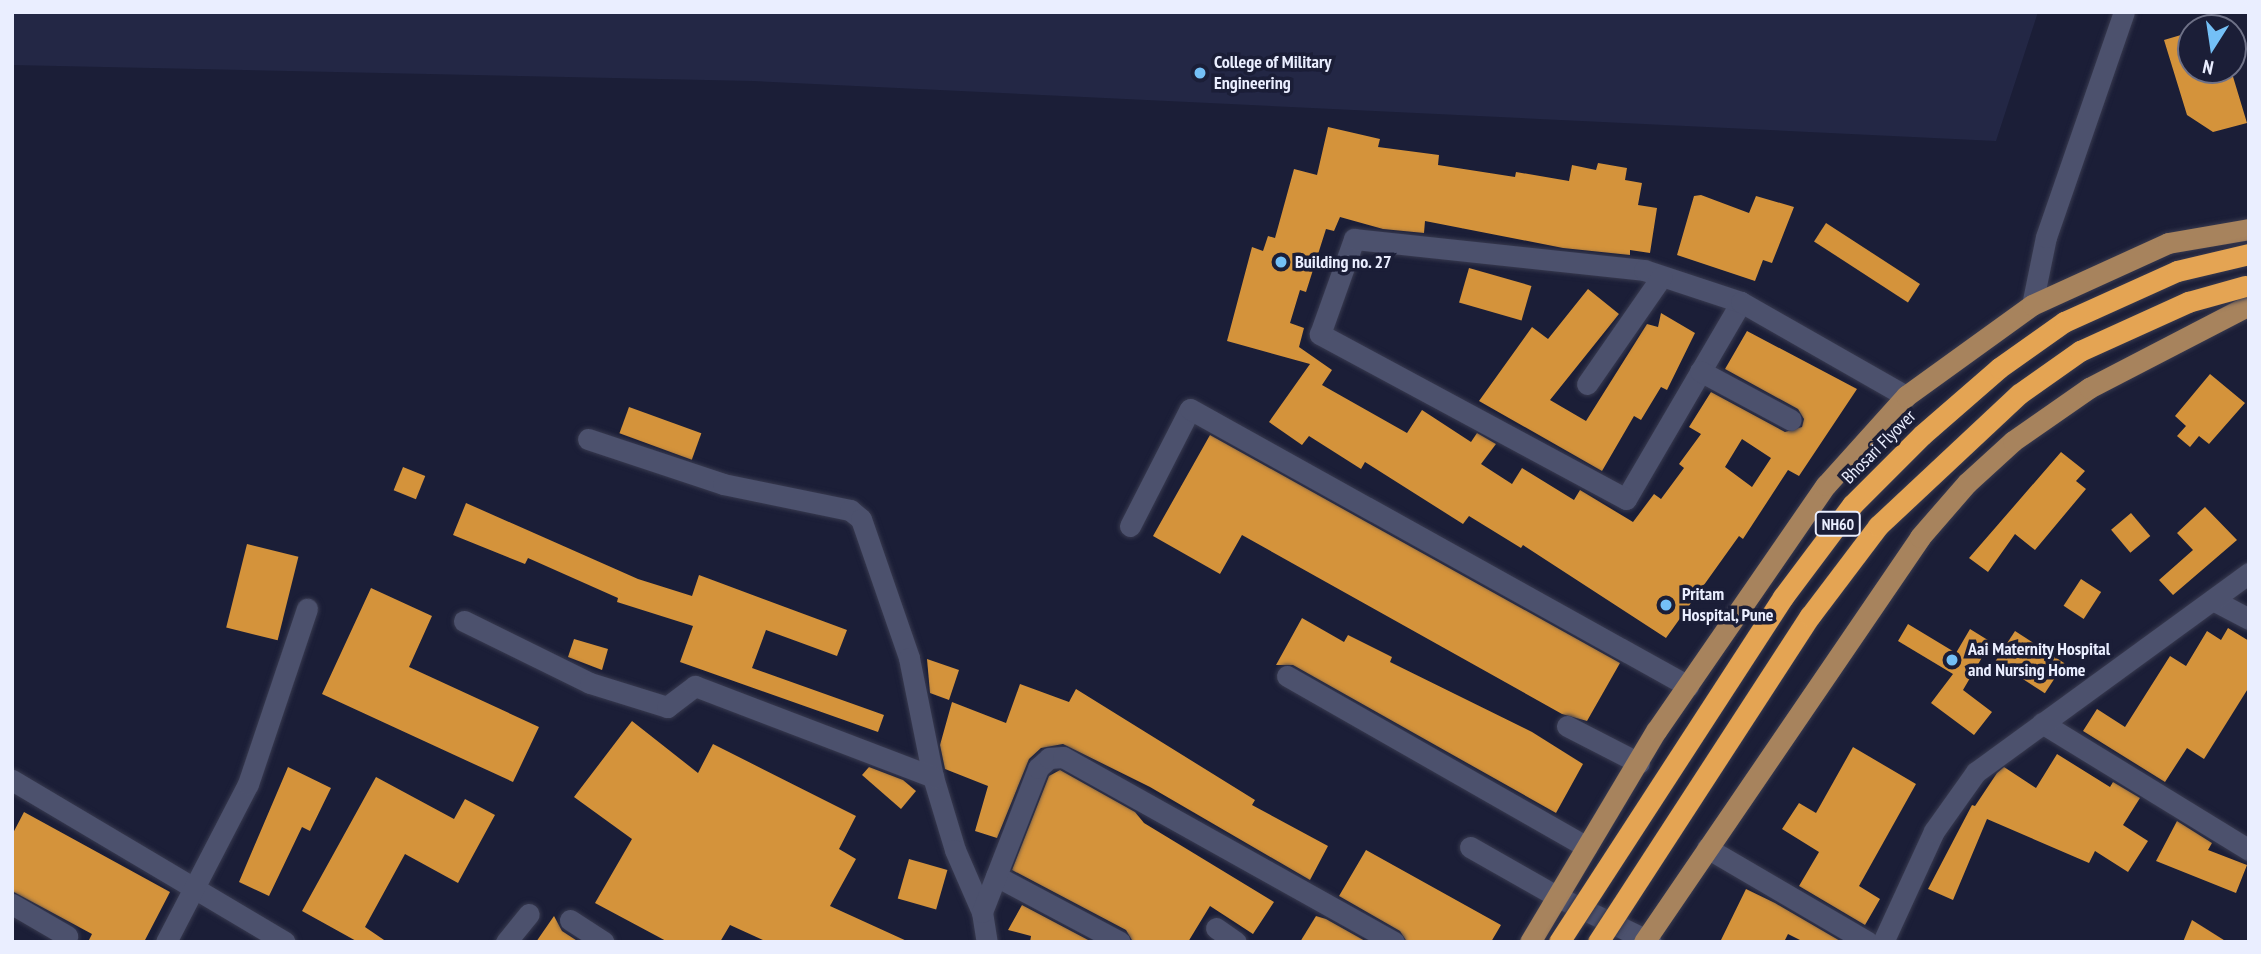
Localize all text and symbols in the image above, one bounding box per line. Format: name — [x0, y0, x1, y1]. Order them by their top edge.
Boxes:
north arrow — [2177, 14, 2247, 84]
place label: College of Military Engineering — [1214, 52, 1331, 94]
text: N — [2201, 55, 2216, 80]
marker: College of Military Engineering — [1192, 65, 1208, 81]
place label: Building no. 27 — [1295, 251, 1393, 273]
marker: Building no. 27 — [1273, 254, 1289, 270]
street label: Bhosari Flyover — [1838, 406, 1920, 488]
road number: NH60 — [1814, 512, 1862, 537]
place label: Pritam Hospital, Pune — [1682, 584, 1775, 626]
marker: Pritam Hospital, Pune — [1656, 595, 1676, 615]
place label: Aai Maternity Hospital and Nursing Home — [1968, 639, 2111, 682]
marker: Aai Maternity Hospital and Nursing Home — [1942, 650, 1962, 670]

